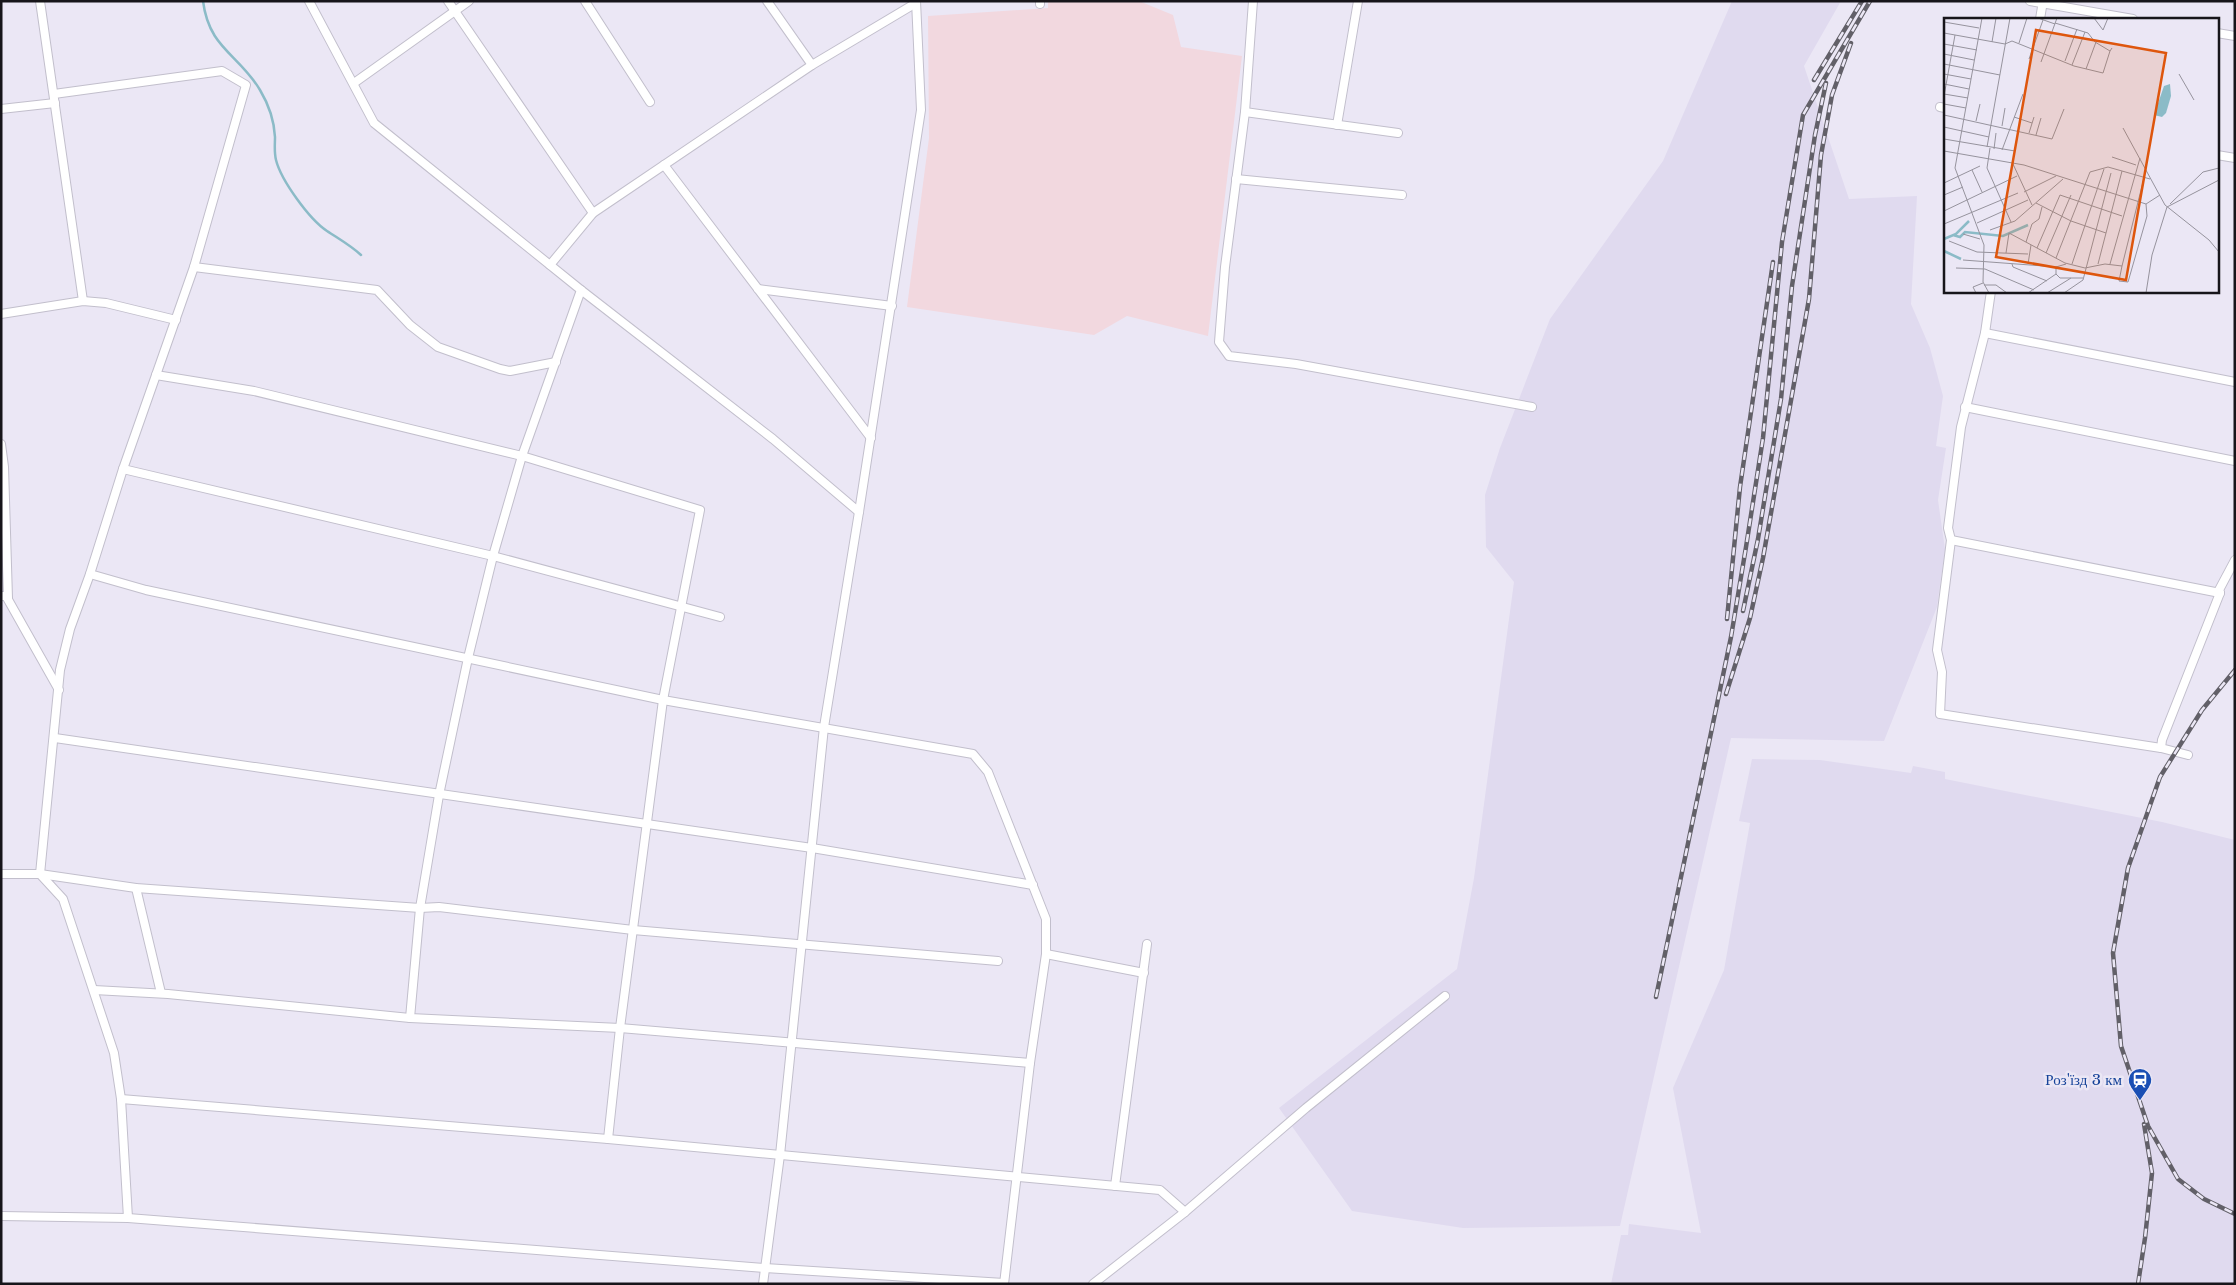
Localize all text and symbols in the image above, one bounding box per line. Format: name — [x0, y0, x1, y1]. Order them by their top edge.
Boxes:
inset map — [1944, 18, 2218, 292]
station icon: Роз'їзд 3 км — [2127, 1067, 2153, 1101]
place label: Роз'їзд 3 км — [2045, 1070, 2123, 1089]

